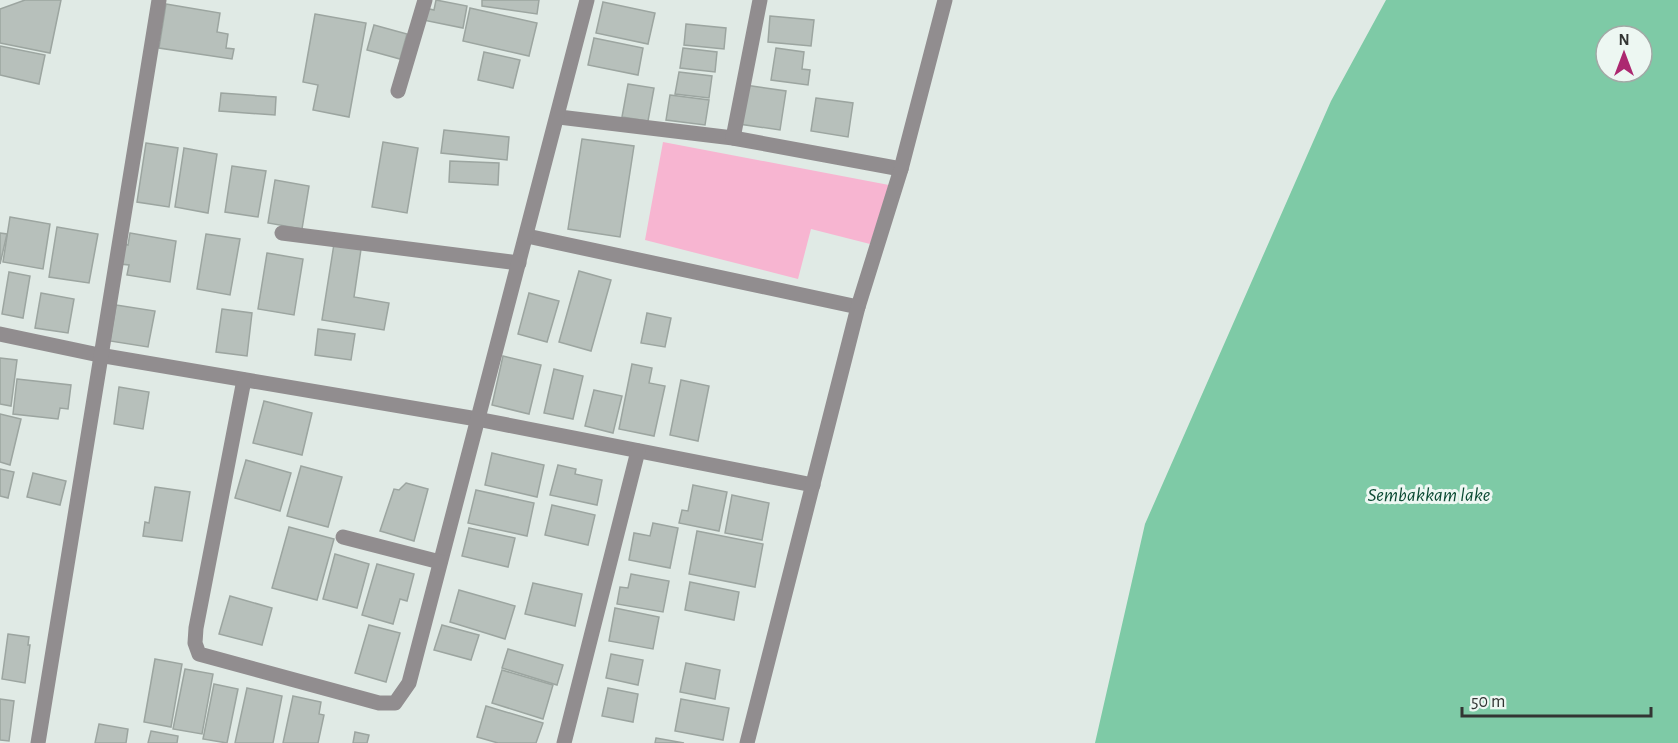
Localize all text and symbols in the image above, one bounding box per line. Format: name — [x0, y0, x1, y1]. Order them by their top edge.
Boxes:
north arrow — [1594, 24, 1654, 84]
text: N — [1618, 32, 1630, 48]
water label: Sembakkam lake — [1368, 485, 1491, 505]
scale bar — [1462, 680, 1651, 718]
text: 50 m — [1471, 693, 1505, 711]

